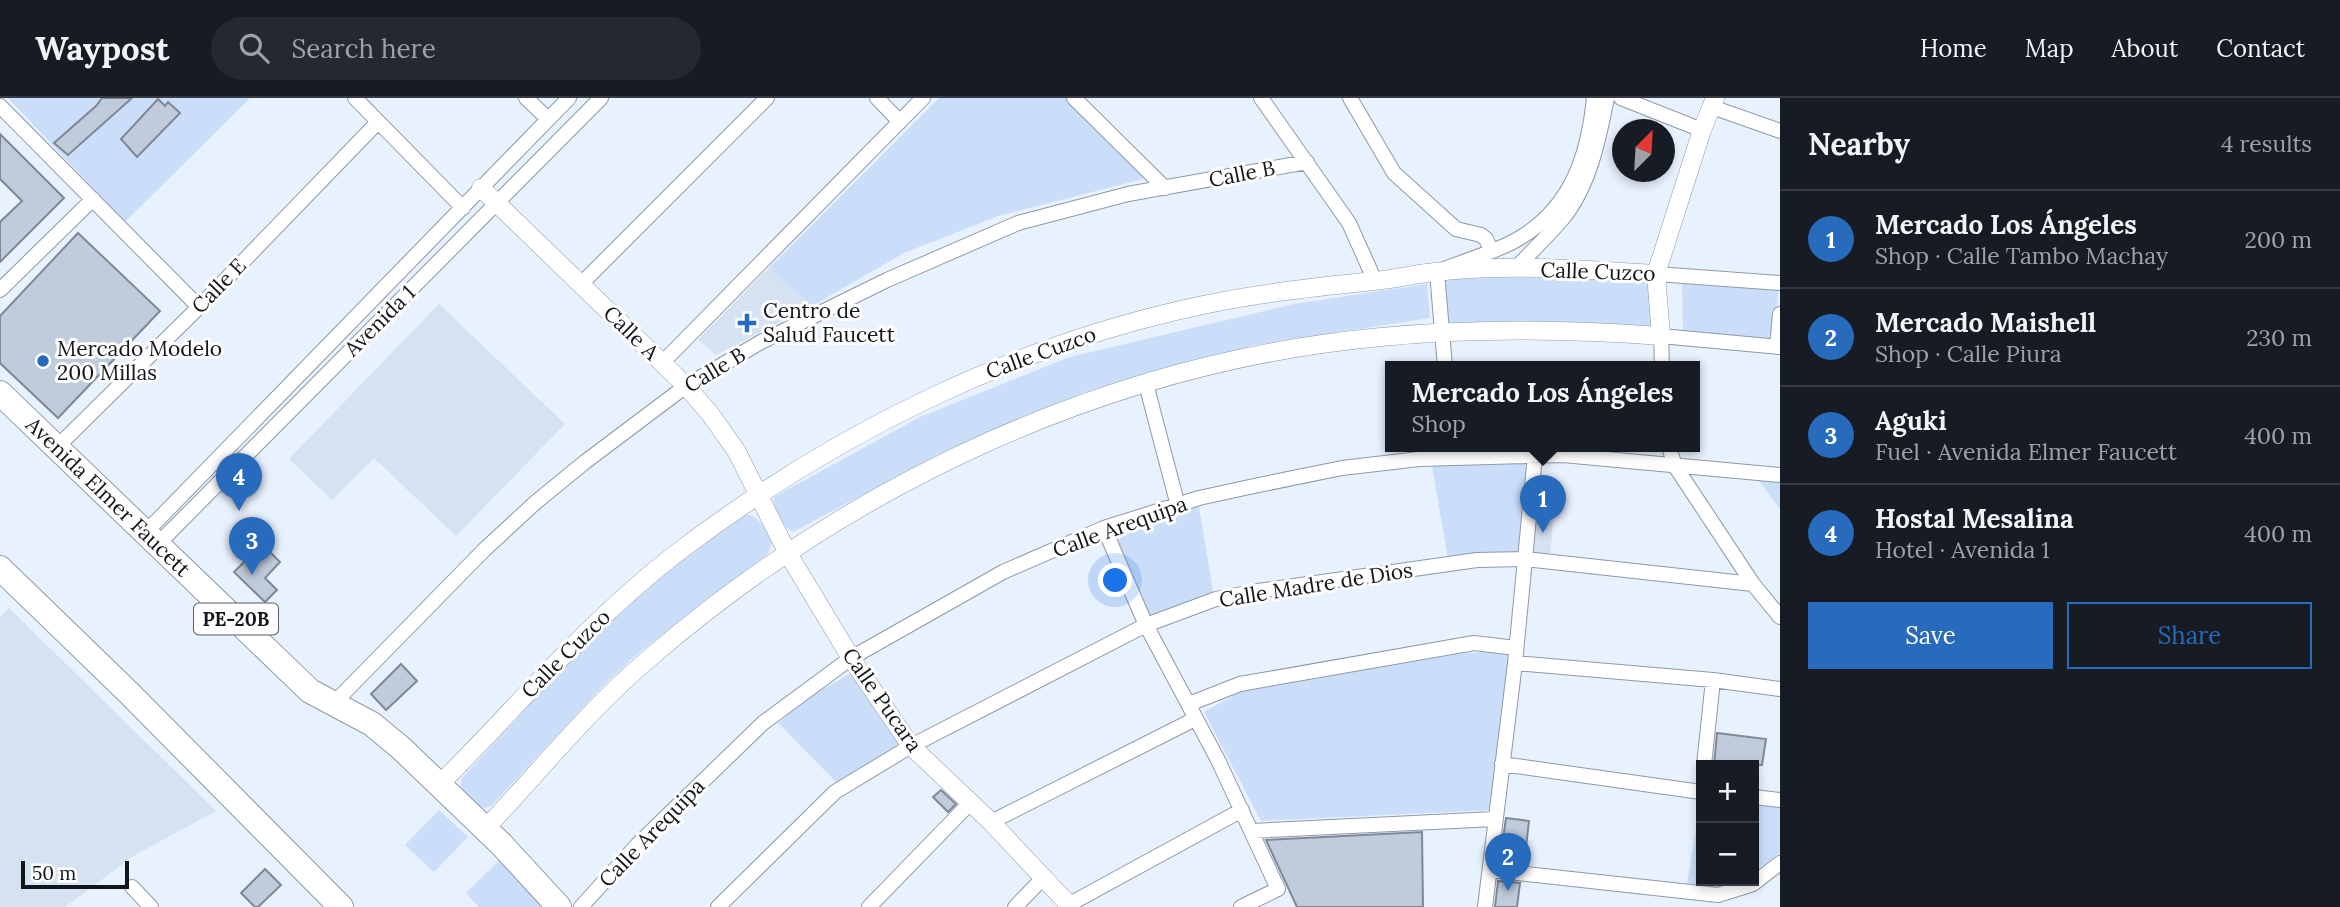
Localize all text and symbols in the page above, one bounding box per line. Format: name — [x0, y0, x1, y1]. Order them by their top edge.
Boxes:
search box — [211, 17, 701, 80]
text: Waypost — [35, 27, 169, 69]
icon: search — [235, 29, 273, 67]
text: Search here — [291, 32, 436, 65]
text: Home — [1920, 33, 1987, 64]
text: Map — [2025, 33, 2074, 64]
text: About — [2112, 33, 2178, 64]
text: Contact — [2216, 33, 2305, 64]
north arrow — [1612, 119, 1675, 182]
text: Nearby — [1808, 125, 1910, 163]
text: 4 results — [2221, 129, 2312, 158]
street label: Calle B — [1206, 154, 1277, 193]
text: Mercado Los Ángeles — [1875, 208, 2137, 241]
text: 1 — [1826, 225, 1836, 254]
text: 200 m — [2244, 225, 2312, 254]
text: Shop · Calle Tambo Machay — [1875, 241, 2168, 270]
street label: Calle E — [186, 252, 252, 319]
street label: Calle Cuzco — [1540, 256, 1656, 287]
street label: Avenida 1 — [338, 279, 421, 363]
place label: Centro de Salud Faucett — [763, 297, 896, 348]
street label: Calle A — [598, 300, 665, 366]
text: Mercado Maishell — [1875, 306, 2096, 339]
marker: Centro de Salud Faucett — [737, 313, 757, 333]
street label: Calle Cuzco — [982, 320, 1099, 385]
text: 2 — [1825, 323, 1837, 352]
text: 230 m — [2246, 323, 2312, 352]
place label: Mercado Modelo 200 Millas — [57, 335, 222, 386]
text: Shop · Calle Piura — [1875, 339, 2062, 368]
street label: Calle B — [679, 341, 750, 398]
marker: Mercado Modelo 200 Millas — [35, 353, 51, 369]
popup — [1385, 361, 1700, 452]
text: Mercado Los Ángeles — [1412, 376, 1673, 409]
text: Aguki — [1875, 404, 1947, 437]
text: Shop — [1412, 409, 1466, 438]
street label: Avenida Elmer Faucett — [20, 410, 197, 583]
text: 3 — [1825, 421, 1837, 450]
text: 400 m — [2244, 421, 2312, 450]
text: Fuel · Avenida Elmer Faucett — [1875, 437, 2177, 466]
pin: 4 — [216, 453, 262, 511]
pin: 1 — [1520, 475, 1566, 533]
street label: Calle Arequipa — [1049, 490, 1191, 563]
text: Hostal Mesalina — [1875, 502, 2074, 535]
pin: 3 — [229, 517, 275, 575]
text: 4 — [1825, 519, 1837, 548]
text: 400 m — [2244, 519, 2312, 548]
text: Hotel · Avenida 1 — [1875, 535, 2050, 564]
street label: Calle Madre de Dios — [1217, 556, 1415, 613]
your location — [1098, 563, 1132, 597]
button: Save — [1808, 602, 2053, 669]
button: Share — [2067, 602, 2312, 669]
street label: Calle Cuzco — [515, 603, 616, 704]
road number: PE-20B — [194, 604, 278, 634]
street label: Calle Pucara — [837, 642, 928, 757]
map controls — [1696, 760, 1759, 886]
button: + — [1696, 760, 1759, 823]
street label: Calle Arequipa — [593, 772, 710, 893]
button: − — [1696, 823, 1759, 886]
pin: 2 — [1485, 833, 1531, 891]
scale bar — [21, 858, 130, 890]
text: 50 m — [32, 861, 76, 885]

